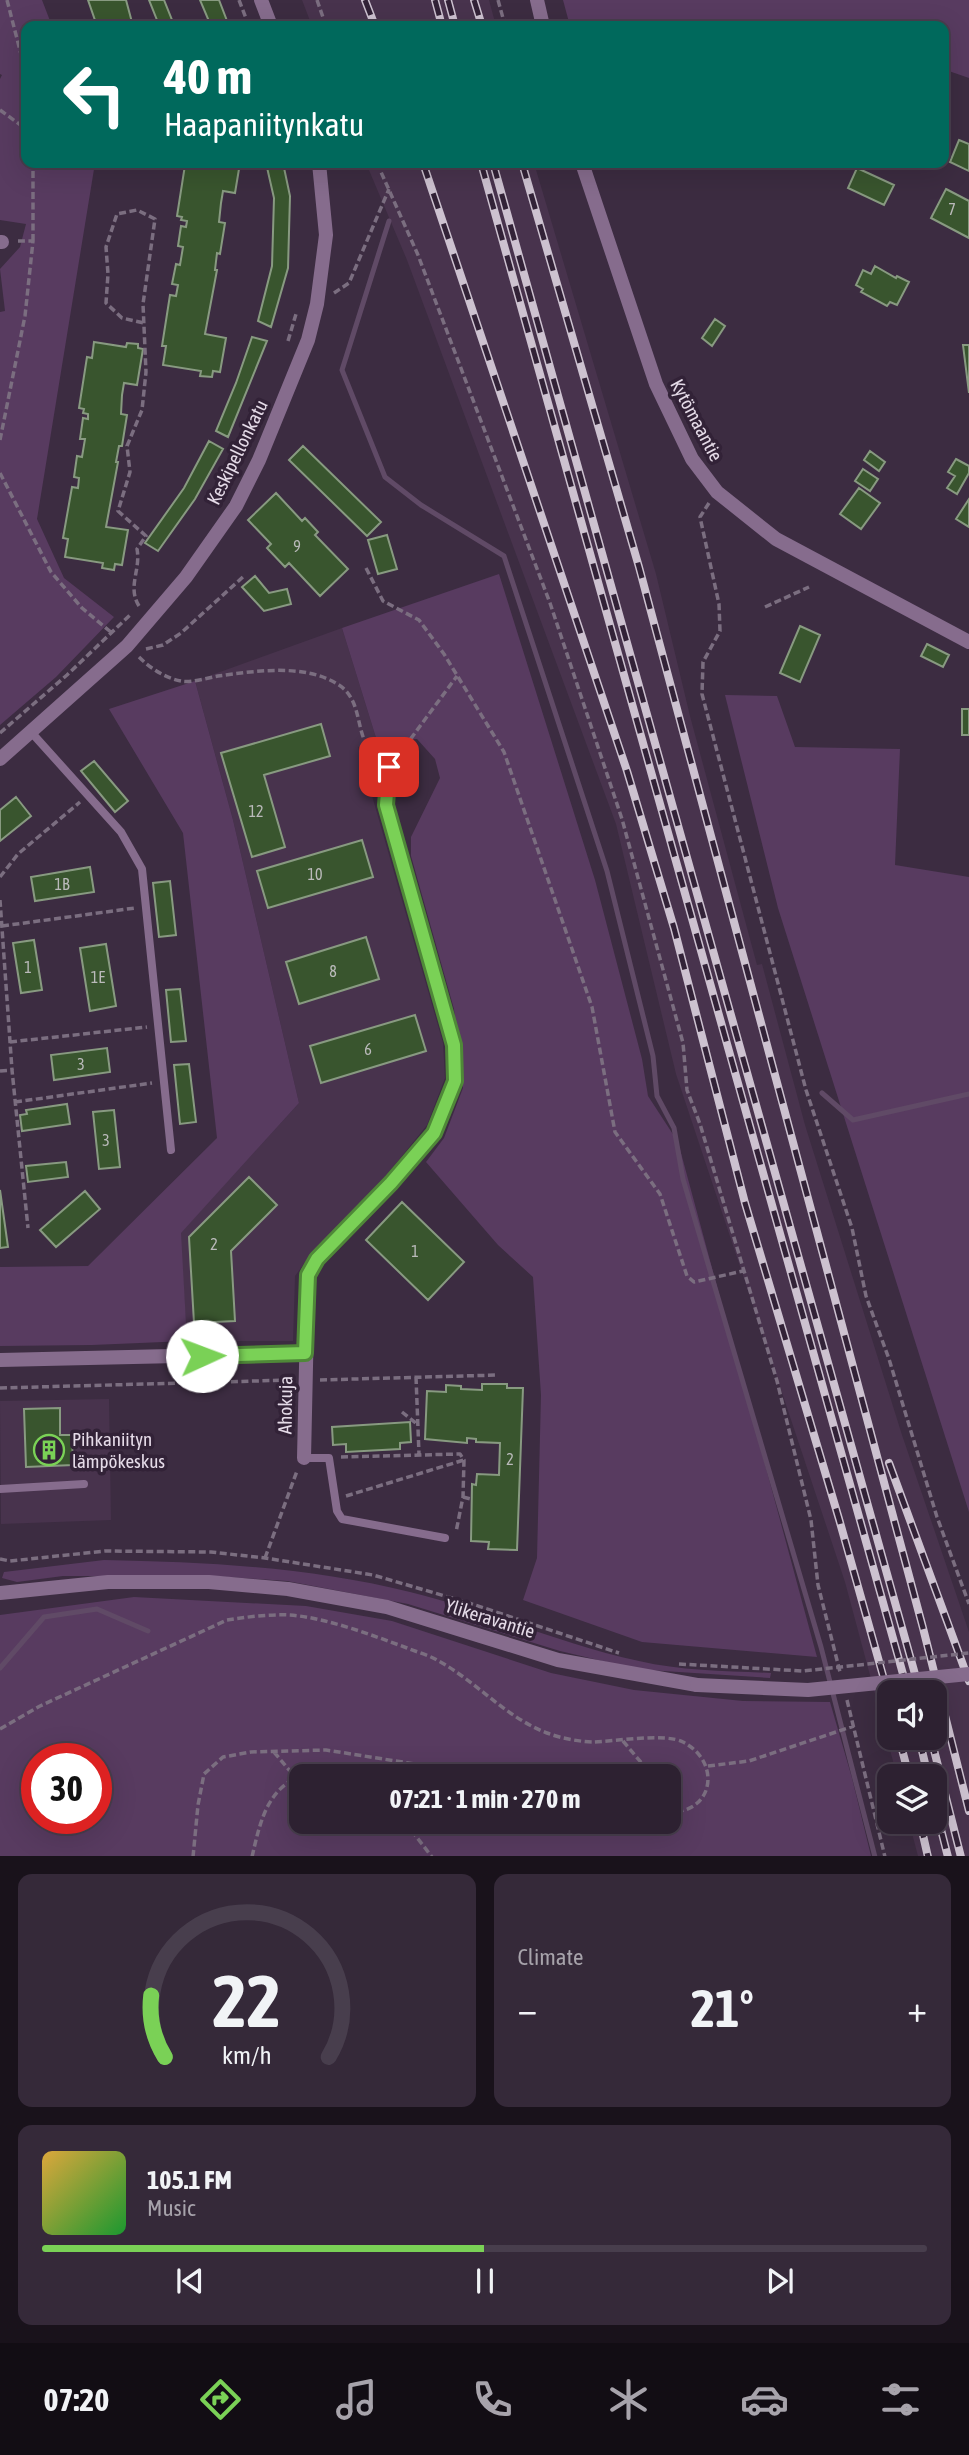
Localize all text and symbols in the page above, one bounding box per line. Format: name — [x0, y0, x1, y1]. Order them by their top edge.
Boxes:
text: 40 m — [164, 48, 252, 104]
icon: left — [49, 49, 140, 140]
text: Haapaniitynkatu — [164, 106, 364, 143]
house number: 7 — [948, 200, 956, 218]
street label: Kytömaantie — [666, 375, 728, 465]
street label: Keskipellonkatu — [202, 396, 272, 508]
house number: 9 — [293, 537, 301, 555]
pin — [359, 737, 419, 797]
icon: arrive — [370, 748, 408, 786]
house number: 12 — [248, 802, 264, 820]
house number: 10 — [307, 865, 323, 883]
house number: 1B — [54, 875, 70, 893]
house number: 1 — [24, 958, 32, 976]
house number: 8 — [329, 962, 337, 980]
house number: 1E — [91, 968, 105, 986]
house number: 6 — [364, 1040, 372, 1058]
house number: 3 — [77, 1055, 85, 1073]
house number: 3 — [102, 1131, 110, 1149]
house number: 2 — [210, 1235, 218, 1253]
house number: 1 — [411, 1242, 419, 1260]
position arrow — [165, 1319, 239, 1393]
street label: Ahokuja — [273, 1376, 297, 1434]
place label: Pihkaniityn lämpökeskus — [72, 1428, 165, 1472]
building icon: Pihkaniityn lämpökeskus — [32, 1433, 66, 1467]
house number: 2 — [506, 1450, 514, 1468]
street label: Ylikeravantie — [442, 1594, 538, 1642]
map controls — [877, 1680, 947, 1834]
button: sound — [877, 1680, 947, 1750]
speed limit sign: 30 — [21, 1743, 112, 1834]
button: layers — [877, 1764, 947, 1834]
text: 07:21 · 1 min · 270 m — [390, 1784, 580, 1814]
text: Climate — [518, 1944, 583, 1970]
text: 22 — [213, 1959, 281, 2042]
text: 21° — [691, 1978, 754, 2038]
text: − — [518, 1987, 537, 2030]
text: + — [907, 1987, 927, 2030]
text: km/h — [222, 2040, 272, 2068]
text: 105.1 FM — [147, 2165, 232, 2195]
text: Music — [147, 2195, 195, 2221]
icon: previous — [171, 2262, 209, 2300]
icon: pause — [466, 2262, 504, 2300]
icon: next — [761, 2262, 799, 2300]
icon: directions — [196, 2375, 245, 2424]
icon: music — [332, 2375, 381, 2424]
icon: phone — [468, 2375, 517, 2424]
icon: climate — [604, 2375, 653, 2424]
icon: car — [740, 2375, 789, 2424]
icon: filters — [876, 2375, 925, 2424]
text: 07:20 — [44, 2381, 109, 2418]

